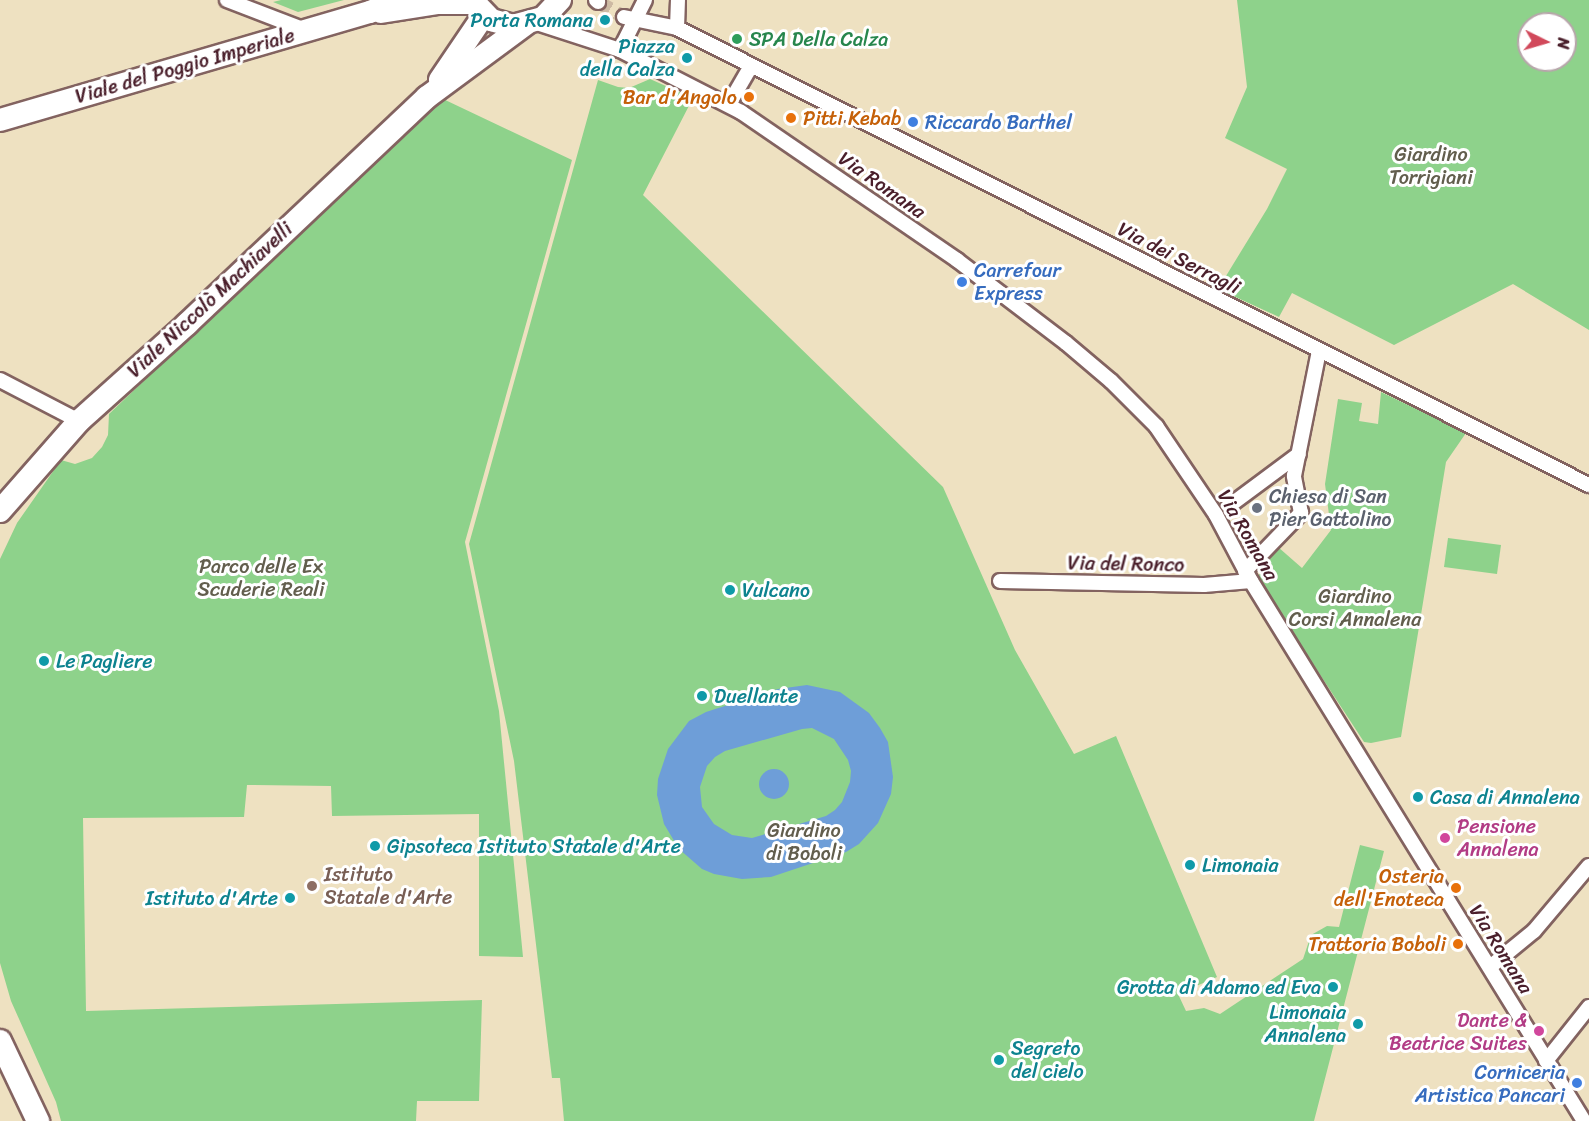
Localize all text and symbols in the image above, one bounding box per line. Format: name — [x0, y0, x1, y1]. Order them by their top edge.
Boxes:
place label: Porta Romana — [470, 8, 593, 32]
north arrow — [1517, 12, 1577, 72]
marker: Porta Romana — [598, 13, 612, 27]
street label: Viale del Poggio Imperiale — [73, 23, 297, 109]
place label: SPA Della Calza — [749, 27, 888, 51]
marker: SPA Della Calza — [730, 32, 744, 46]
place label: Piazza della Calza — [580, 34, 675, 81]
text: N — [1549, 37, 1578, 50]
marker: Piazza della Calza — [680, 51, 694, 65]
place label: Bar d'Angolo — [623, 85, 737, 109]
marker: Bar d'Angolo — [742, 90, 756, 104]
place label: Pitti Kebab — [803, 106, 902, 130]
place label: Riccardo Barthel — [925, 110, 1073, 134]
marker: Pitti Kebab — [784, 111, 798, 125]
marker: Riccardo Barthel — [906, 115, 920, 129]
park label: Giardino Torrigiani — [1389, 142, 1473, 189]
street label: Via Romana — [834, 146, 930, 224]
street label: Viale Niccolò Machiavelli — [122, 217, 298, 383]
street label: Via dei Serragli — [1114, 217, 1244, 299]
place label: Carrefour Express — [974, 258, 1061, 305]
marker: Carrefour Express — [955, 275, 969, 289]
place label: Chiesa di San Pier Gattolino — [1269, 484, 1392, 531]
street label: Via Romana — [1212, 485, 1284, 585]
marker: Chiesa di San Pier Gattolino — [1250, 501, 1264, 515]
street label: Via del Ronco — [1067, 551, 1185, 577]
park label: Parco delle Ex Scuderie Reali — [198, 555, 324, 602]
place label: Vulcano — [742, 578, 810, 602]
marker: Vulcano — [723, 583, 737, 597]
park label: Giardino Corsi Annalena — [1289, 585, 1421, 632]
place label: Le Pagliere — [56, 649, 152, 673]
marker: Le Pagliere — [37, 654, 51, 668]
place label: Duellante — [714, 684, 798, 708]
marker: Duellante — [695, 689, 709, 703]
place label: Casa di Annalena — [1430, 785, 1580, 809]
marker: Casa di Annalena — [1411, 790, 1425, 804]
place label: Pensione Annalena — [1457, 814, 1539, 861]
park label: Giardino di Boboli — [766, 818, 842, 865]
marker: Pensione Annalena — [1438, 831, 1452, 845]
place label: Gipsoteca Istituto Statale d'Arte — [387, 834, 680, 858]
marker: Gipsoteca Istituto Statale d'Arte — [368, 839, 382, 853]
place label: Limonaia — [1202, 853, 1279, 877]
marker: Limonaia — [1183, 858, 1197, 872]
place label: Istituto Statale d'Arte — [324, 862, 452, 909]
place label: Osteria dell'Enoteca — [1334, 864, 1444, 911]
marker: Istituto Statale d'Arte — [305, 879, 319, 893]
marker: Osteria dell'Enoteca — [1449, 881, 1463, 895]
place label: Istituto d'Arte — [146, 886, 278, 910]
marker: Istituto d'Arte — [283, 891, 297, 905]
street label: Via Romana — [1464, 900, 1538, 998]
place label: Trattoria Boboli — [1308, 932, 1446, 956]
marker: Trattoria Boboli — [1451, 937, 1465, 951]
place label: Grotta di Adamo ed Eva — [1116, 975, 1321, 999]
marker: Grotta di Adamo ed Eva — [1326, 980, 1340, 994]
place label: Limonaia Annalena — [1264, 1000, 1346, 1047]
place label: Dante & Beatrice Suites — [1390, 1008, 1527, 1055]
marker: Limonaia Annalena — [1351, 1017, 1365, 1031]
marker: Dante & Beatrice Suites — [1532, 1024, 1546, 1038]
place label: Segreto del cielo — [1011, 1036, 1084, 1083]
marker: Segreto del cielo — [992, 1053, 1006, 1067]
place label: Corniceria Artistica Pancari — [1415, 1060, 1565, 1107]
marker: Corniceria Artistica Pancari — [1570, 1076, 1584, 1090]

